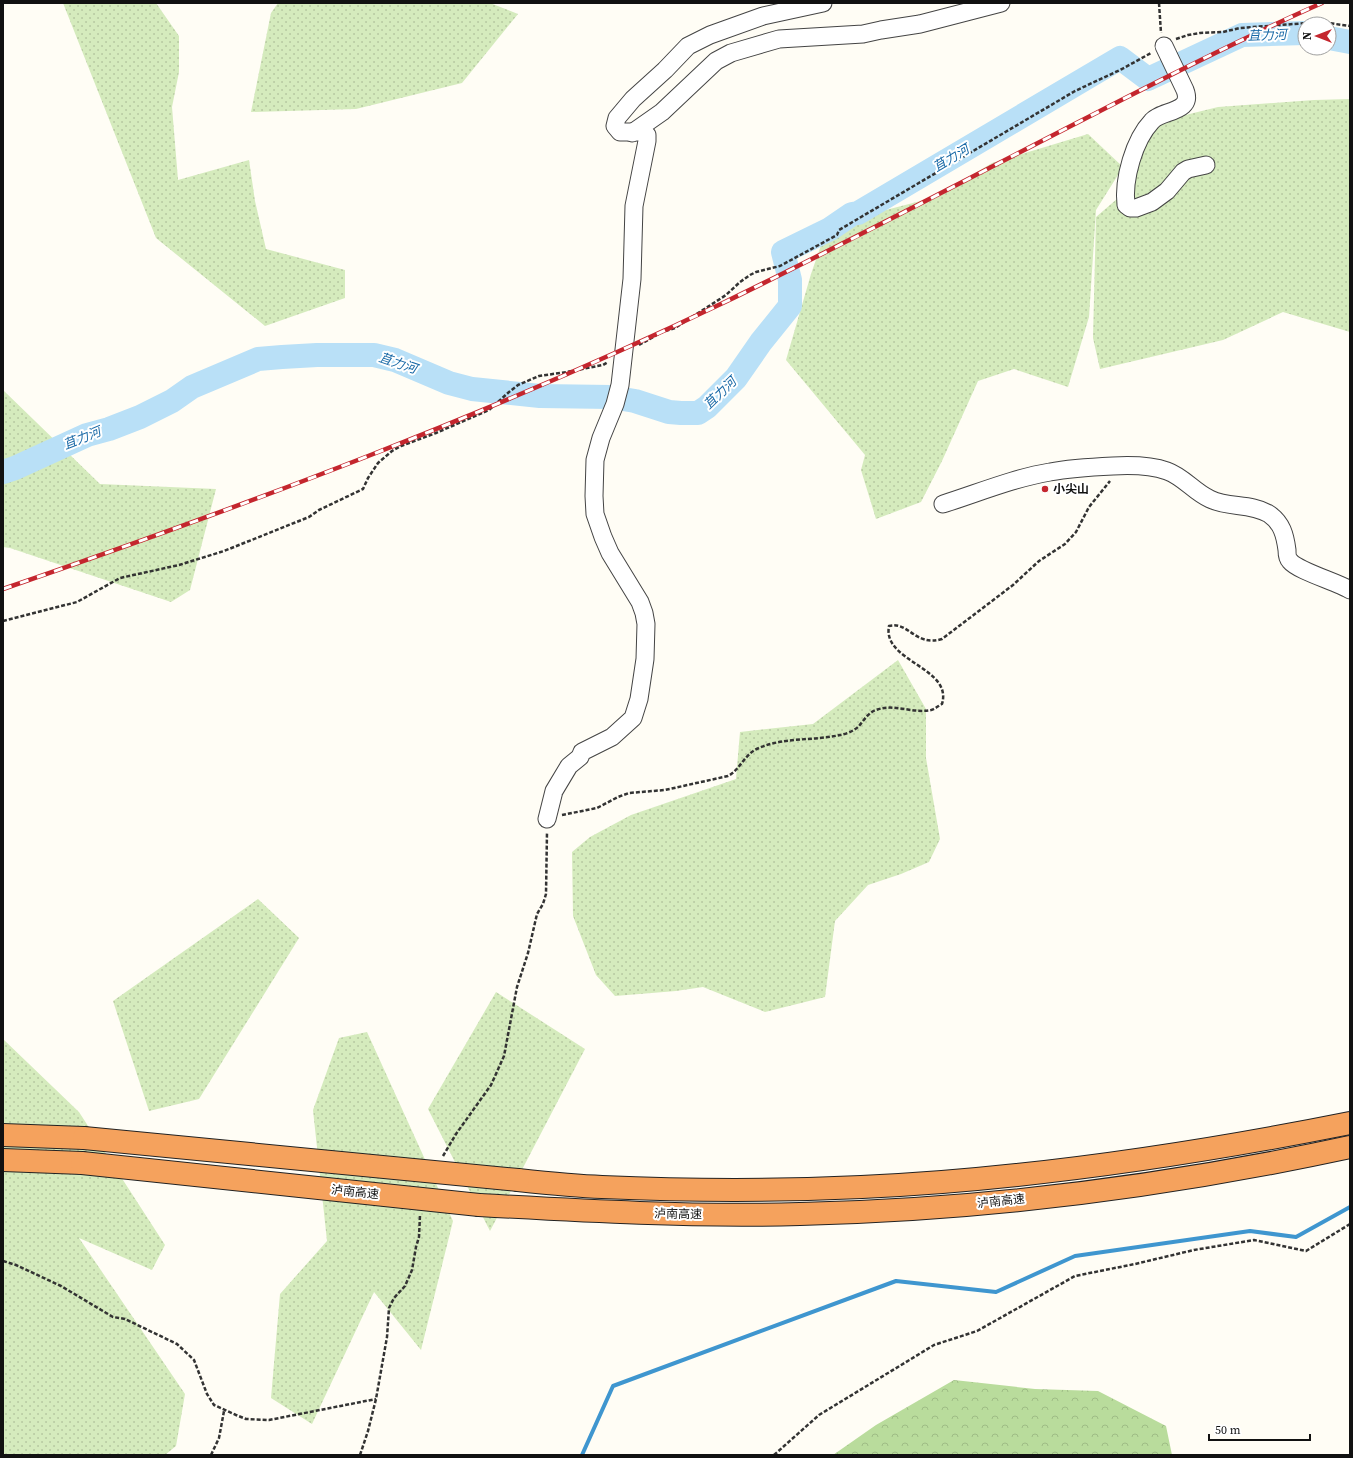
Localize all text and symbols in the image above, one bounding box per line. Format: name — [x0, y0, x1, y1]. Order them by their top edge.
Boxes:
north arrow — [1297, 16, 1337, 56]
water label: 苴力河 — [1247, 26, 1290, 44]
text: N — [1300, 32, 1315, 40]
water label: 苴力河 — [930, 139, 975, 175]
water label: 苴力河 — [377, 349, 422, 378]
water label: 苴力河 — [700, 371, 742, 413]
water label: 苴力河 — [61, 422, 106, 453]
place label: 小尖山 — [1053, 481, 1089, 497]
marker: 小尖山 — [1040, 484, 1050, 494]
street label: 泸南高速 — [330, 1182, 380, 1202]
street label: 泸南高速 — [976, 1191, 1026, 1211]
street label: 泸南高速 — [654, 1206, 702, 1222]
scale bar — [1209, 1416, 1310, 1442]
text: 50 m — [1215, 1422, 1241, 1438]

